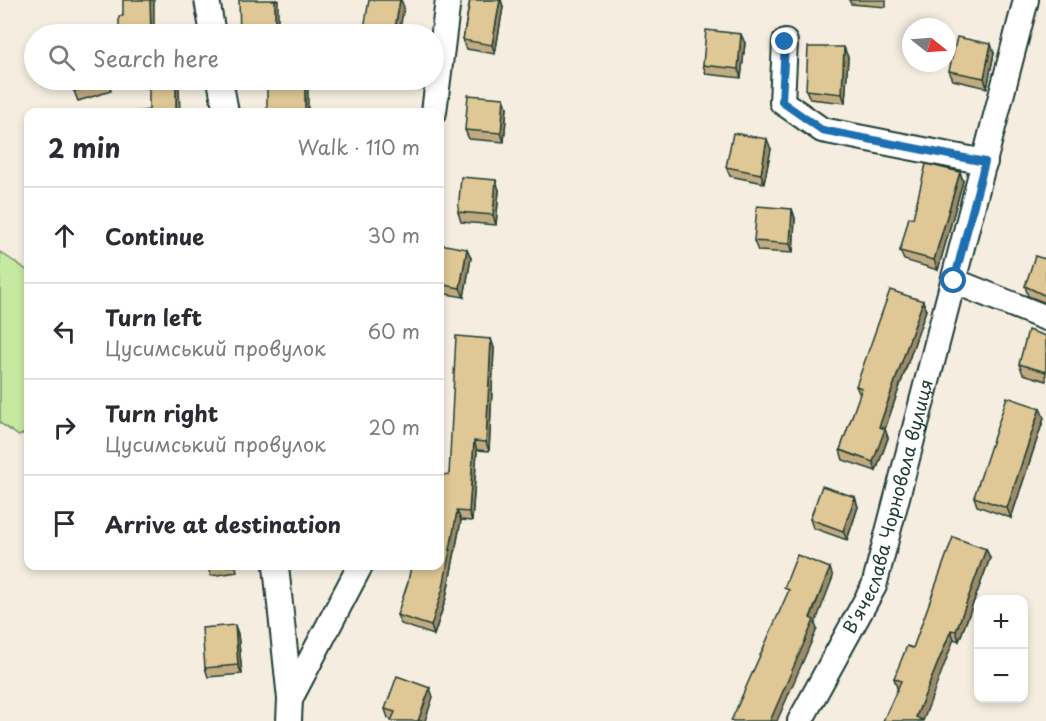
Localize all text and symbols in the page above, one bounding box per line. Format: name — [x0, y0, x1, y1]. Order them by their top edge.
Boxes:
north arrow — [902, 18, 956, 72]
search box — [24, 24, 444, 90]
route end — [771, 28, 797, 54]
icon: search — [45, 41, 78, 74]
text: Search here — [93, 41, 219, 74]
text: 2 min — [48, 128, 121, 167]
text: Walk · 110 m — [298, 132, 420, 162]
icon: ahead — [48, 219, 81, 252]
text: Continue — [105, 219, 204, 252]
text: 30 m — [367, 220, 420, 250]
route start — [940, 267, 966, 293]
text: Turn left — [105, 300, 202, 333]
icon: left — [48, 315, 81, 348]
text: 60 m — [368, 316, 420, 346]
text: Цусимський провулок — [105, 333, 326, 363]
street label: В'ячеслава Чорновола вулиця — [835, 376, 939, 638]
text: Turn right — [105, 396, 218, 429]
icon: right — [48, 411, 81, 444]
text: 20 m — [368, 412, 420, 442]
text: Цусимський провулок — [105, 429, 326, 459]
icon: arrive — [48, 507, 81, 540]
text: Arrive at destination — [105, 507, 341, 540]
map controls — [974, 595, 1028, 703]
button: + — [974, 595, 1028, 649]
button: − — [974, 649, 1028, 703]

